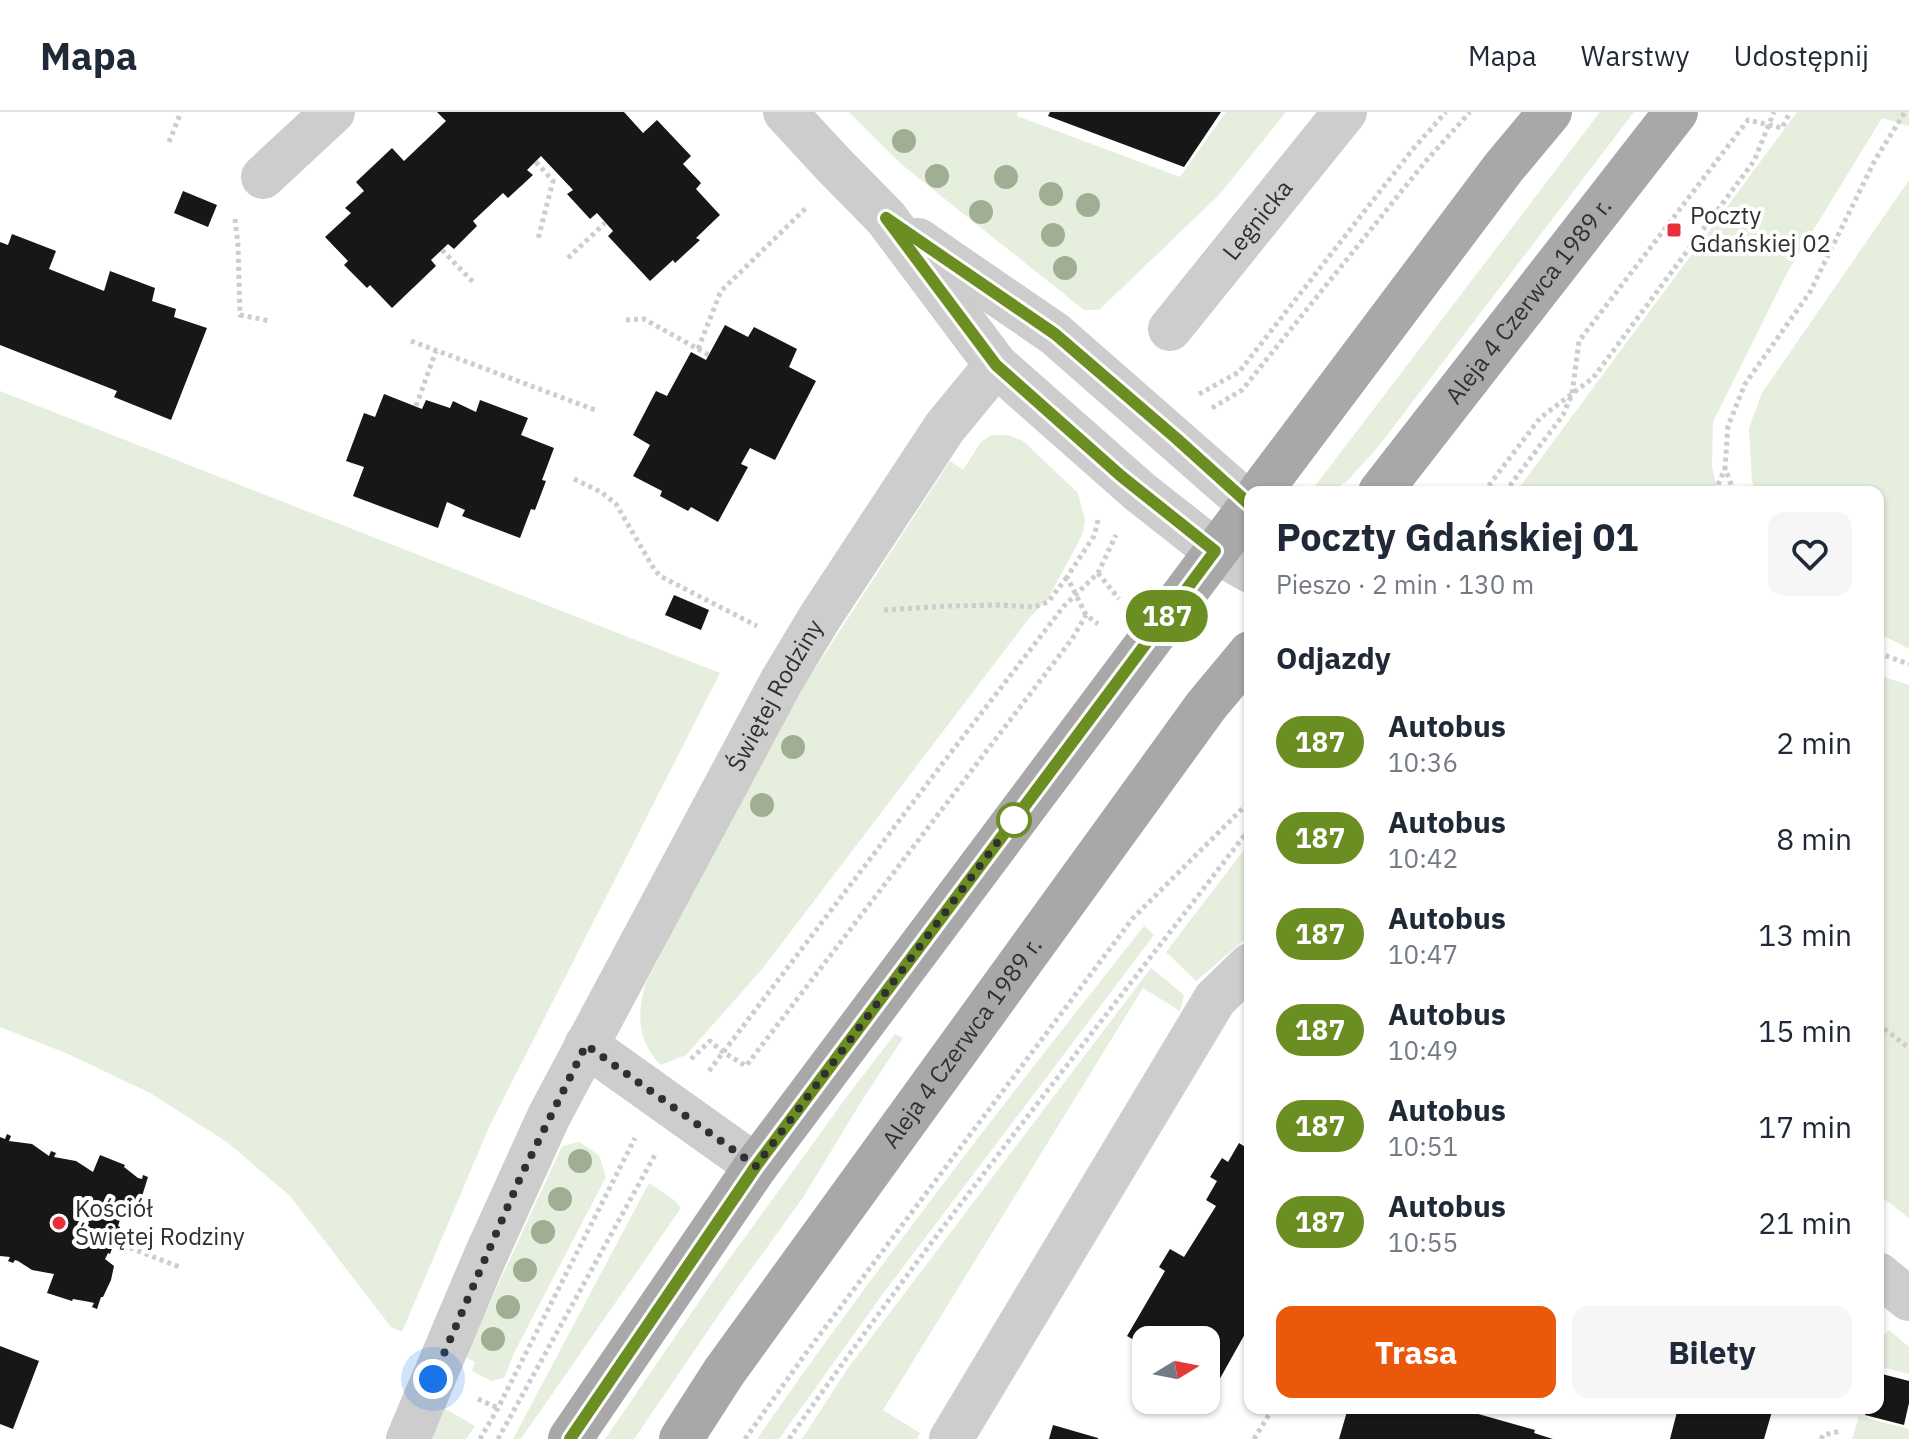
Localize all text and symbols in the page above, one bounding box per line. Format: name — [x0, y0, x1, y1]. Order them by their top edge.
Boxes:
text: Mapa — [40, 31, 137, 80]
text: Mapa — [1468, 37, 1537, 74]
text: Warstwy — [1581, 37, 1689, 74]
text: Udostępnij — [1733, 37, 1869, 74]
street label: Legnicka — [1215, 172, 1299, 266]
street label: Aleja 4 Czerwca 1989 r. — [1437, 191, 1618, 410]
place label: Poczty Gdańskiej 02 — [1690, 199, 1831, 259]
marker: Poczty Gdańskiej 02 — [1665, 221, 1683, 239]
text: Poczty Gdańskiej 01 — [1276, 512, 1638, 561]
button: heart — [1768, 512, 1852, 596]
text: Pieszo · 2 min · 130 m — [1276, 567, 1534, 601]
line badge: 187 — [1121, 590, 1213, 642]
text: 187 — [1142, 597, 1192, 634]
street label: Świętej Rodziny — [719, 613, 830, 777]
text: Odjazdy — [1276, 638, 1391, 677]
text: Autobus — [1388, 706, 1506, 745]
text: 187 — [1295, 723, 1345, 760]
text: 2 min — [1776, 723, 1852, 762]
text: 10:36 — [1388, 745, 1458, 779]
text: Autobus — [1388, 802, 1506, 841]
unlabelled marker — [997, 803, 1031, 837]
text: 187 — [1295, 819, 1345, 856]
text: 8 min — [1776, 819, 1852, 858]
text: 10:42 — [1388, 841, 1458, 875]
text: Autobus — [1388, 898, 1506, 937]
text: 187 — [1295, 915, 1345, 952]
text: 13 min — [1758, 915, 1852, 954]
street label: Aleja 4 Czerwca 1989 r. — [874, 930, 1049, 1154]
text: 10:47 — [1388, 937, 1458, 971]
text: Autobus — [1388, 994, 1506, 1033]
text: 187 — [1295, 1011, 1345, 1048]
text: 15 min — [1758, 1011, 1852, 1050]
text: 10:49 — [1388, 1033, 1458, 1067]
text: Autobus — [1388, 1090, 1506, 1129]
text: 187 — [1295, 1107, 1345, 1144]
text: 17 min — [1758, 1107, 1852, 1146]
text: 10:51 — [1388, 1129, 1458, 1163]
text: Autobus — [1388, 1186, 1506, 1225]
place label: Kościół Świętej Rodziny — [75, 1192, 245, 1252]
text: 187 — [1295, 1203, 1345, 1240]
text: 21 min — [1758, 1203, 1852, 1242]
marker: Kościół Świętej Rodziny — [50, 1214, 68, 1232]
text: 10:55 — [1388, 1225, 1458, 1259]
button: Trasa — [1276, 1306, 1556, 1398]
button: Bilety — [1572, 1306, 1852, 1398]
north arrow — [1132, 1326, 1220, 1414]
map controls — [1132, 1326, 1220, 1414]
your location — [413, 1359, 453, 1399]

